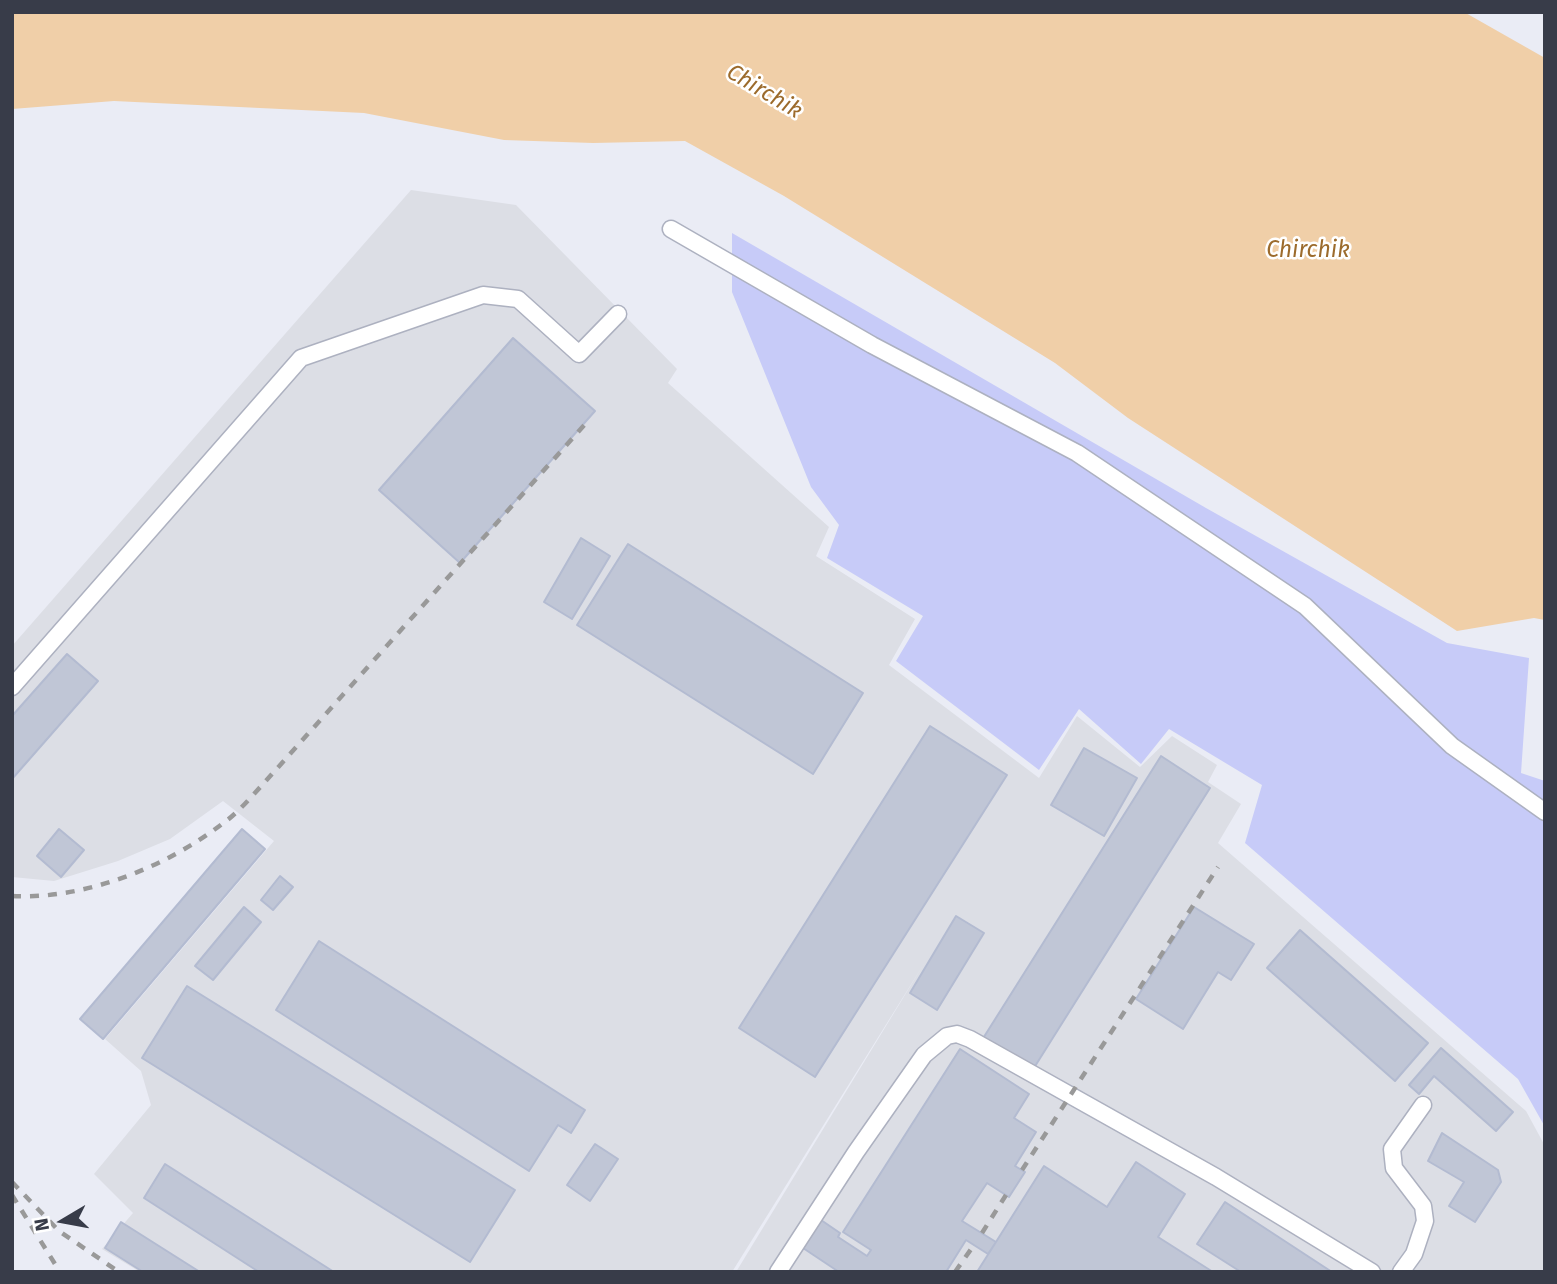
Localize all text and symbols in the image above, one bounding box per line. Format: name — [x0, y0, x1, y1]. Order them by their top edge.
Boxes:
water label: Chirchik — [721, 59, 807, 125]
water label: Chirchik — [1266, 237, 1350, 265]
north arrow — [28, 1186, 98, 1256]
text: N — [29, 1217, 54, 1233]

